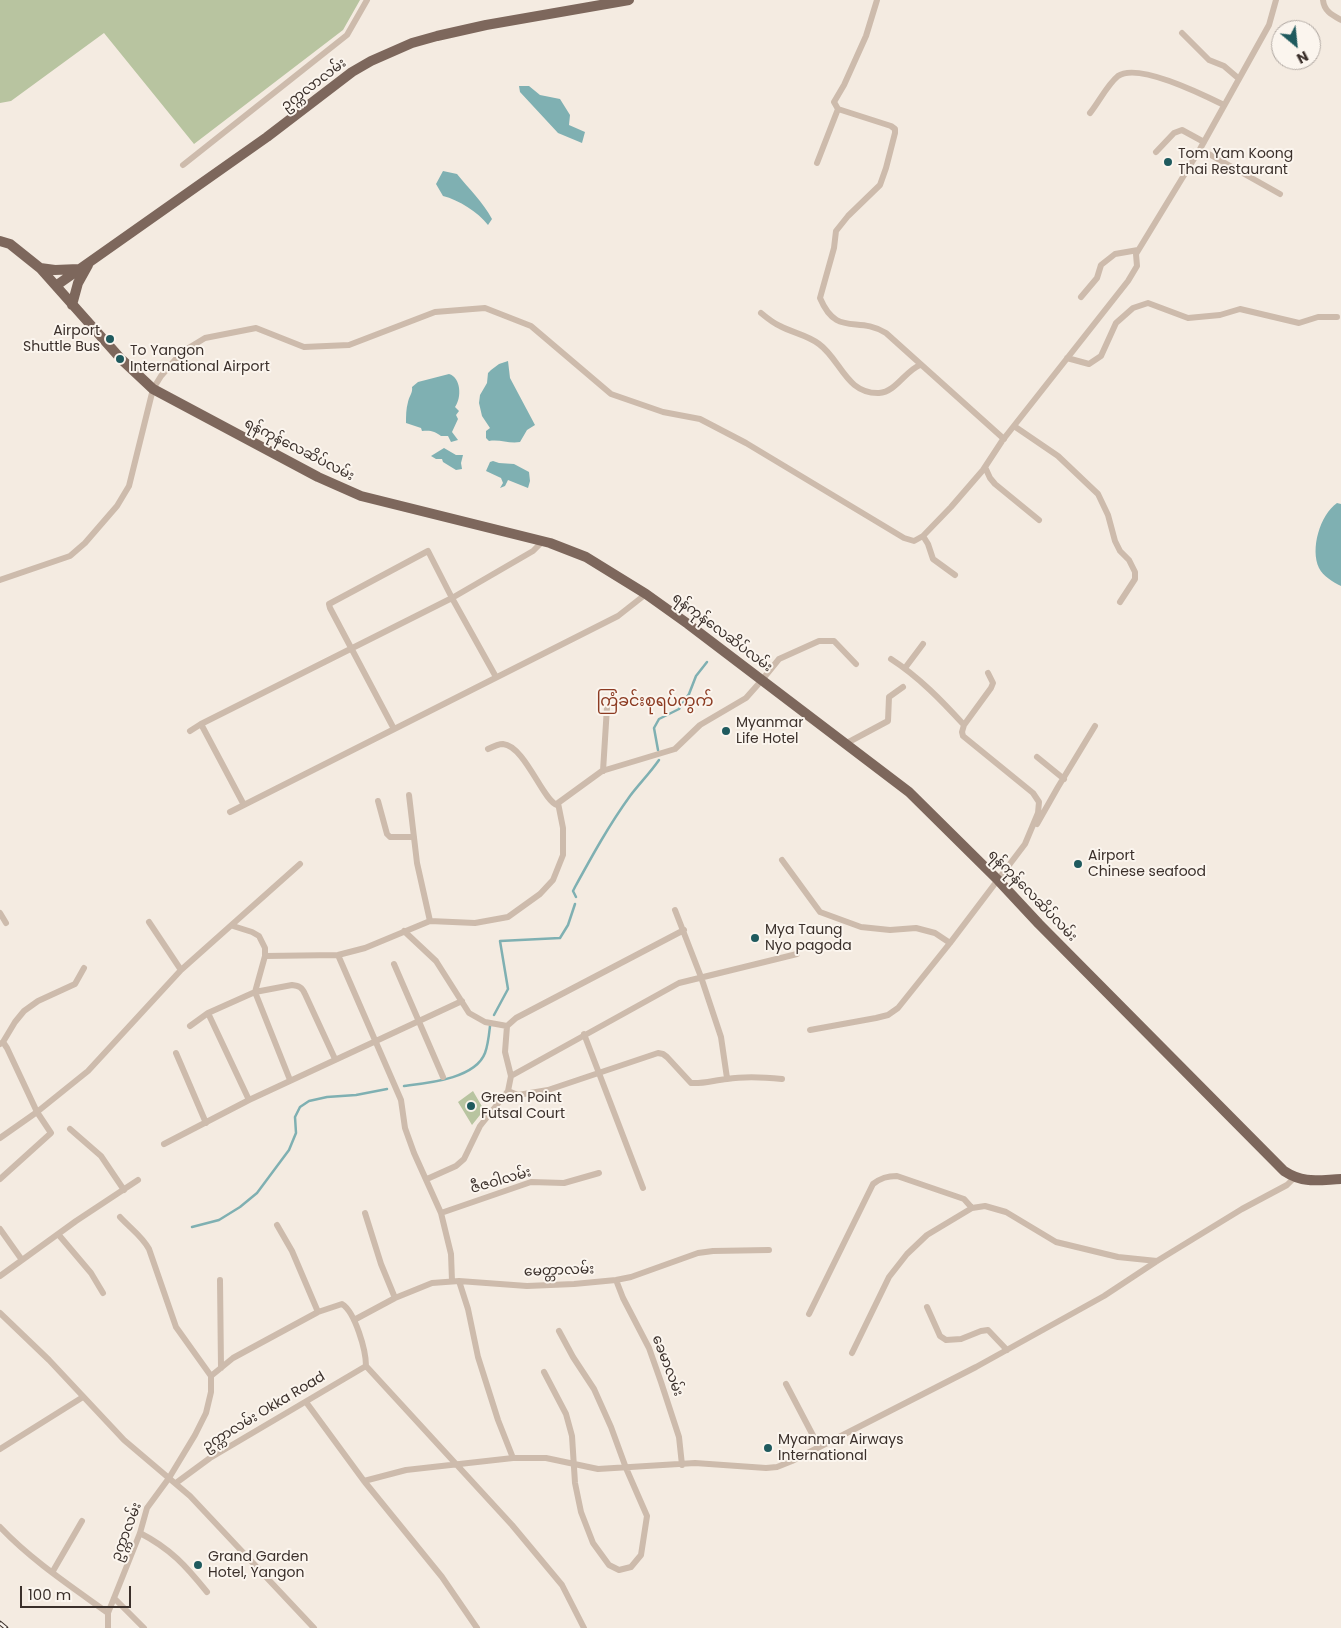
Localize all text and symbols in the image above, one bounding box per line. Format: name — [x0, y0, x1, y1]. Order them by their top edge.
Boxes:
north arrow — [1271, 20, 1321, 70]
text: N — [1293, 46, 1312, 69]
street label: ဥက္ကလာလမ်း — [278, 55, 350, 115]
place label: Tom Yam Koong Thai Restaurant — [1178, 146, 1293, 178]
marker: Tom Yam Koong Thai Restaurant — [1162, 156, 1174, 168]
place label: Airport Shuttle Bus — [23, 323, 100, 356]
marker: Airport Shuttle Bus — [104, 333, 116, 345]
place label: To Yangon International Airport — [130, 343, 270, 376]
marker: To Yangon International Airport — [114, 353, 126, 365]
street label: ရန်ကုန်လေဆိပ်လမ်း — [241, 415, 357, 485]
street label: ရန်ကုန်လေဆိပ်လမ်း — [669, 590, 775, 676]
district label: ကြံခင်းစုရပ်ကွက် — [597, 692, 713, 712]
place label: Myanmar Life Hotel — [736, 715, 803, 748]
marker: Myanmar Life Hotel — [720, 725, 732, 737]
street label: ရန်ကုန်လေဆိပ်လမ်း — [984, 847, 1080, 945]
place label: Airport Chinese seafood — [1088, 848, 1206, 880]
marker: Airport Chinese seafood — [1072, 858, 1084, 870]
place label: Mya Taung Nyo pagoda — [765, 922, 852, 954]
marker: Mya Taung Nyo pagoda — [749, 932, 761, 944]
place label: Green Point Futsal Court — [481, 1090, 565, 1122]
marker: Green Point Futsal Court — [465, 1100, 477, 1112]
street label: ဇီဇဝါလမ်း — [469, 1164, 533, 1198]
street label: မေတ္တာလမ်း — [524, 1261, 594, 1281]
street label: ခေမာလမ်း — [648, 1333, 686, 1399]
street label: ဥက္ကာလမ်း Okka Road — [200, 1369, 328, 1455]
place label: Myanmar Airways International — [778, 1432, 903, 1464]
marker: Myanmar Airways International — [762, 1442, 774, 1454]
street label: ဥက္ကာလမ်း — [108, 1500, 146, 1564]
place label: Grand Garden Hotel, Yangon — [208, 1549, 308, 1581]
marker: Grand Garden Hotel, Yangon — [192, 1559, 204, 1571]
scale bar — [22, 1576, 134, 1608]
text: 100 m — [28, 1584, 71, 1605]

